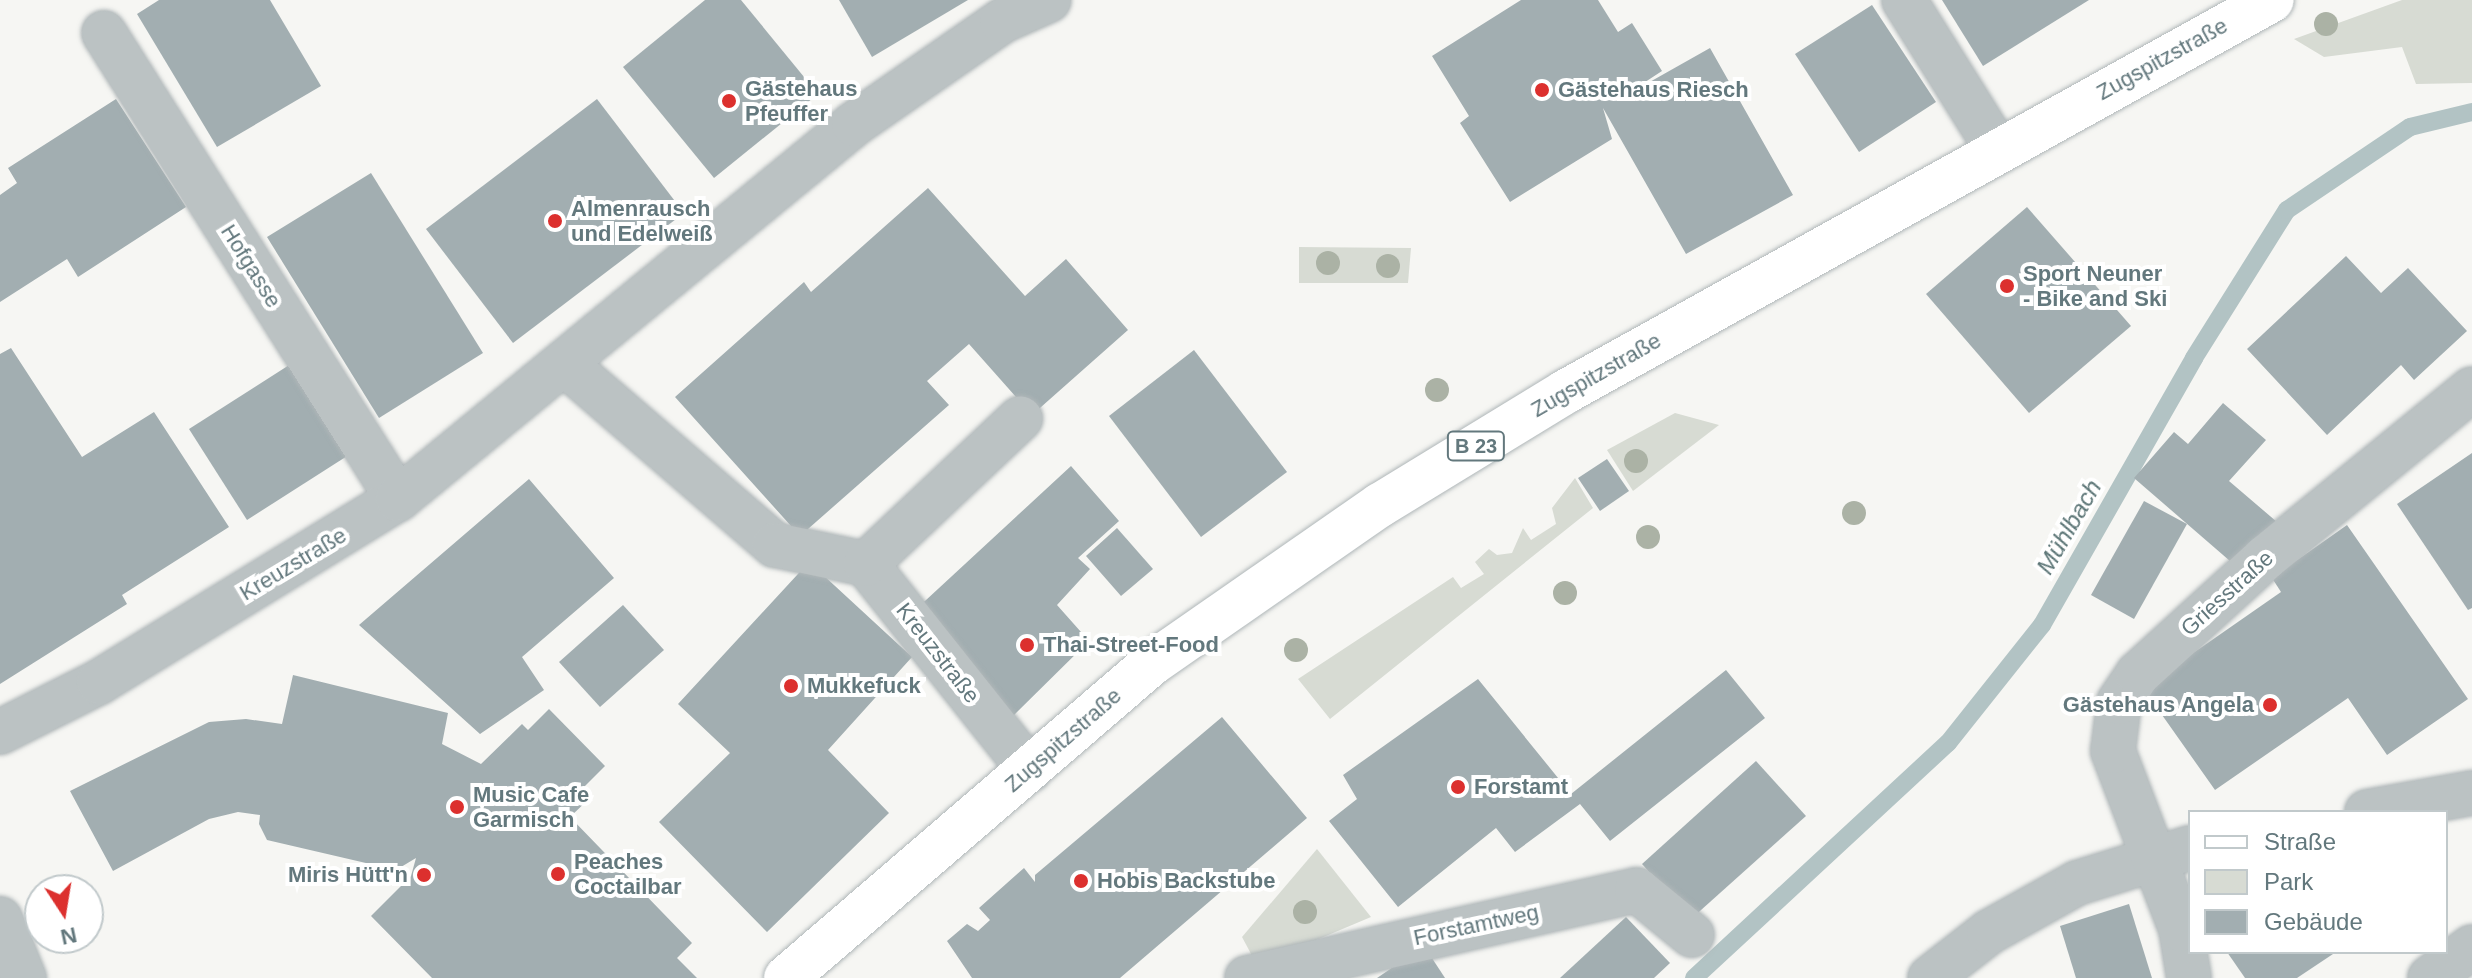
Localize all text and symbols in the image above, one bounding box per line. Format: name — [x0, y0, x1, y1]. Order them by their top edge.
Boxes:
street label: Zugspitzstraße — [2092, 12, 2232, 106]
place label: Gästehaus Pfeuffer — [745, 75, 857, 126]
place label: Gästehaus Riesch — [1558, 77, 1749, 103]
marker: Gästehaus Riesch — [1533, 81, 1551, 99]
marker: Gästehaus Pfeuffer — [720, 92, 738, 110]
place label: Almenrausch und Edelweiß — [571, 195, 713, 246]
marker: Almenrausch und Edelweiß — [546, 212, 564, 230]
street label: Hofgasse — [215, 220, 287, 312]
place label: Sport Neuner - Bike and Ski — [2023, 260, 2167, 312]
marker: Sport Neuner - Bike and Ski — [1998, 277, 2016, 295]
street label: Zugspitzstraße — [1526, 327, 1666, 423]
road number: B 23 — [1446, 430, 1506, 462]
water label: Mühlbach — [2031, 475, 2107, 579]
street label: Kreuzstraße — [235, 522, 351, 606]
street label: Griesstraße — [2175, 545, 2279, 641]
street label: Kreuzstraße — [891, 598, 985, 708]
place label: Thai-Street-Food — [1043, 632, 1219, 658]
marker: Thai-Street-Food — [1018, 636, 1036, 654]
place label: Mukkefuck — [807, 673, 921, 699]
marker: Mukkefuck — [782, 677, 800, 695]
street label: Zugspitzstraße — [999, 682, 1127, 798]
place label: Gästehaus Angela — [2062, 692, 2254, 718]
marker: Gästehaus Angela — [2261, 696, 2279, 714]
place label: Forstamt — [1474, 774, 1568, 800]
marker: Forstamt — [1449, 778, 1467, 796]
place label: Music Cafe Garmisch — [473, 781, 589, 832]
marker: Music Cafe Garmisch — [448, 798, 466, 816]
legend — [2188, 810, 2448, 954]
text: Straße — [2264, 828, 2336, 855]
place label: Peaches Coctailbar — [574, 848, 682, 900]
place label: Miris Hütt'n — [288, 862, 408, 888]
marker: Peaches Coctailbar — [549, 865, 567, 883]
marker: Miris Hütt'n — [415, 866, 433, 884]
place label: Hobis Backstube — [1097, 868, 1275, 894]
text: Park — [2264, 868, 2313, 895]
marker: Hobis Backstube — [1072, 872, 1090, 890]
north arrow — [24, 874, 104, 954]
street label: Forstamtweg — [1411, 899, 1541, 951]
text: Gebäude — [2264, 908, 2363, 935]
text: N — [58, 922, 79, 950]

